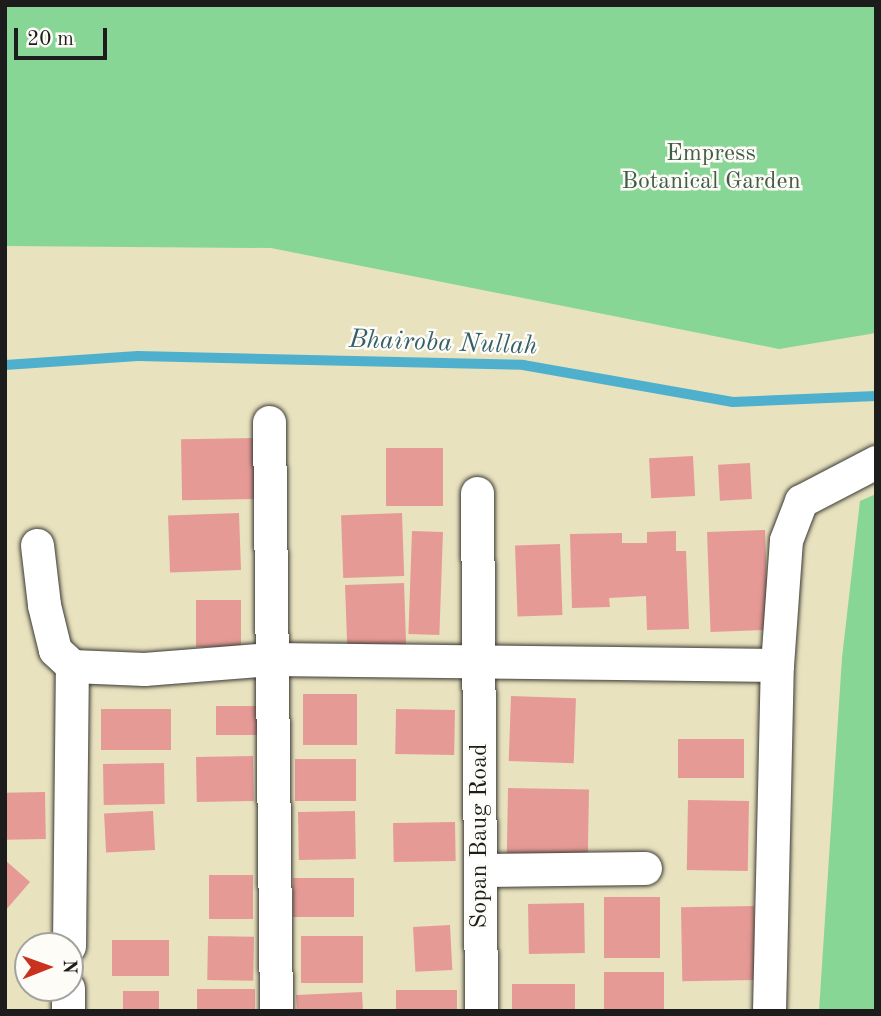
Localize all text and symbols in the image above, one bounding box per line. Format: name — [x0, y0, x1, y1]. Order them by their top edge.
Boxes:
scale bar — [18, 14, 110, 58]
text: 20 m — [27, 29, 74, 50]
park label: Empress Botanical Garden — [621, 141, 801, 197]
water label: Bhairoba Nullah — [348, 325, 538, 363]
street label: Sopan Baug Road — [467, 743, 495, 929]
north arrow — [14, 932, 84, 1002]
text: N — [59, 959, 78, 974]

